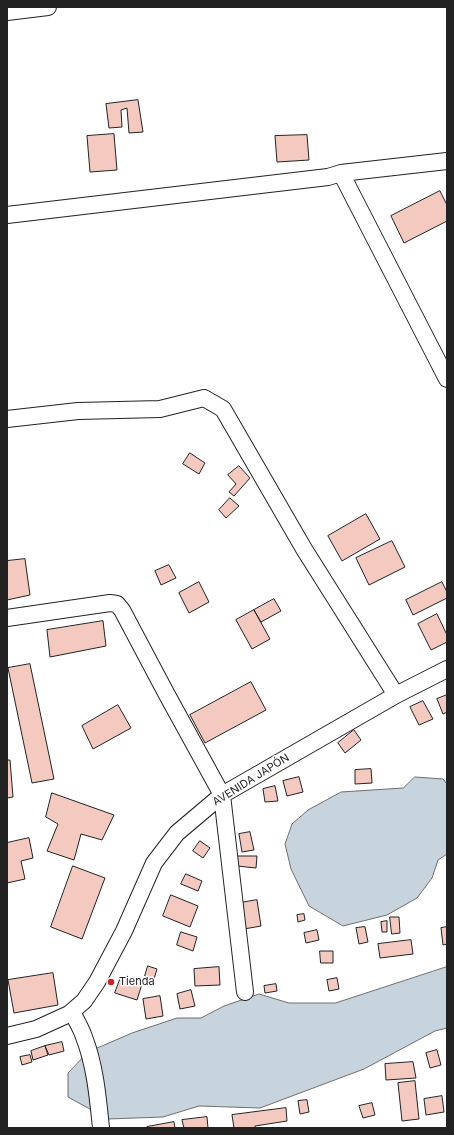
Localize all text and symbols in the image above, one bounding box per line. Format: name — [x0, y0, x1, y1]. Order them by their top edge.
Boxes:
street label: AVENIDA JAPÓN — [210, 751, 292, 809]
place label: Tienda — [119, 975, 155, 989]
marker: Tienda — [106, 977, 116, 987]

